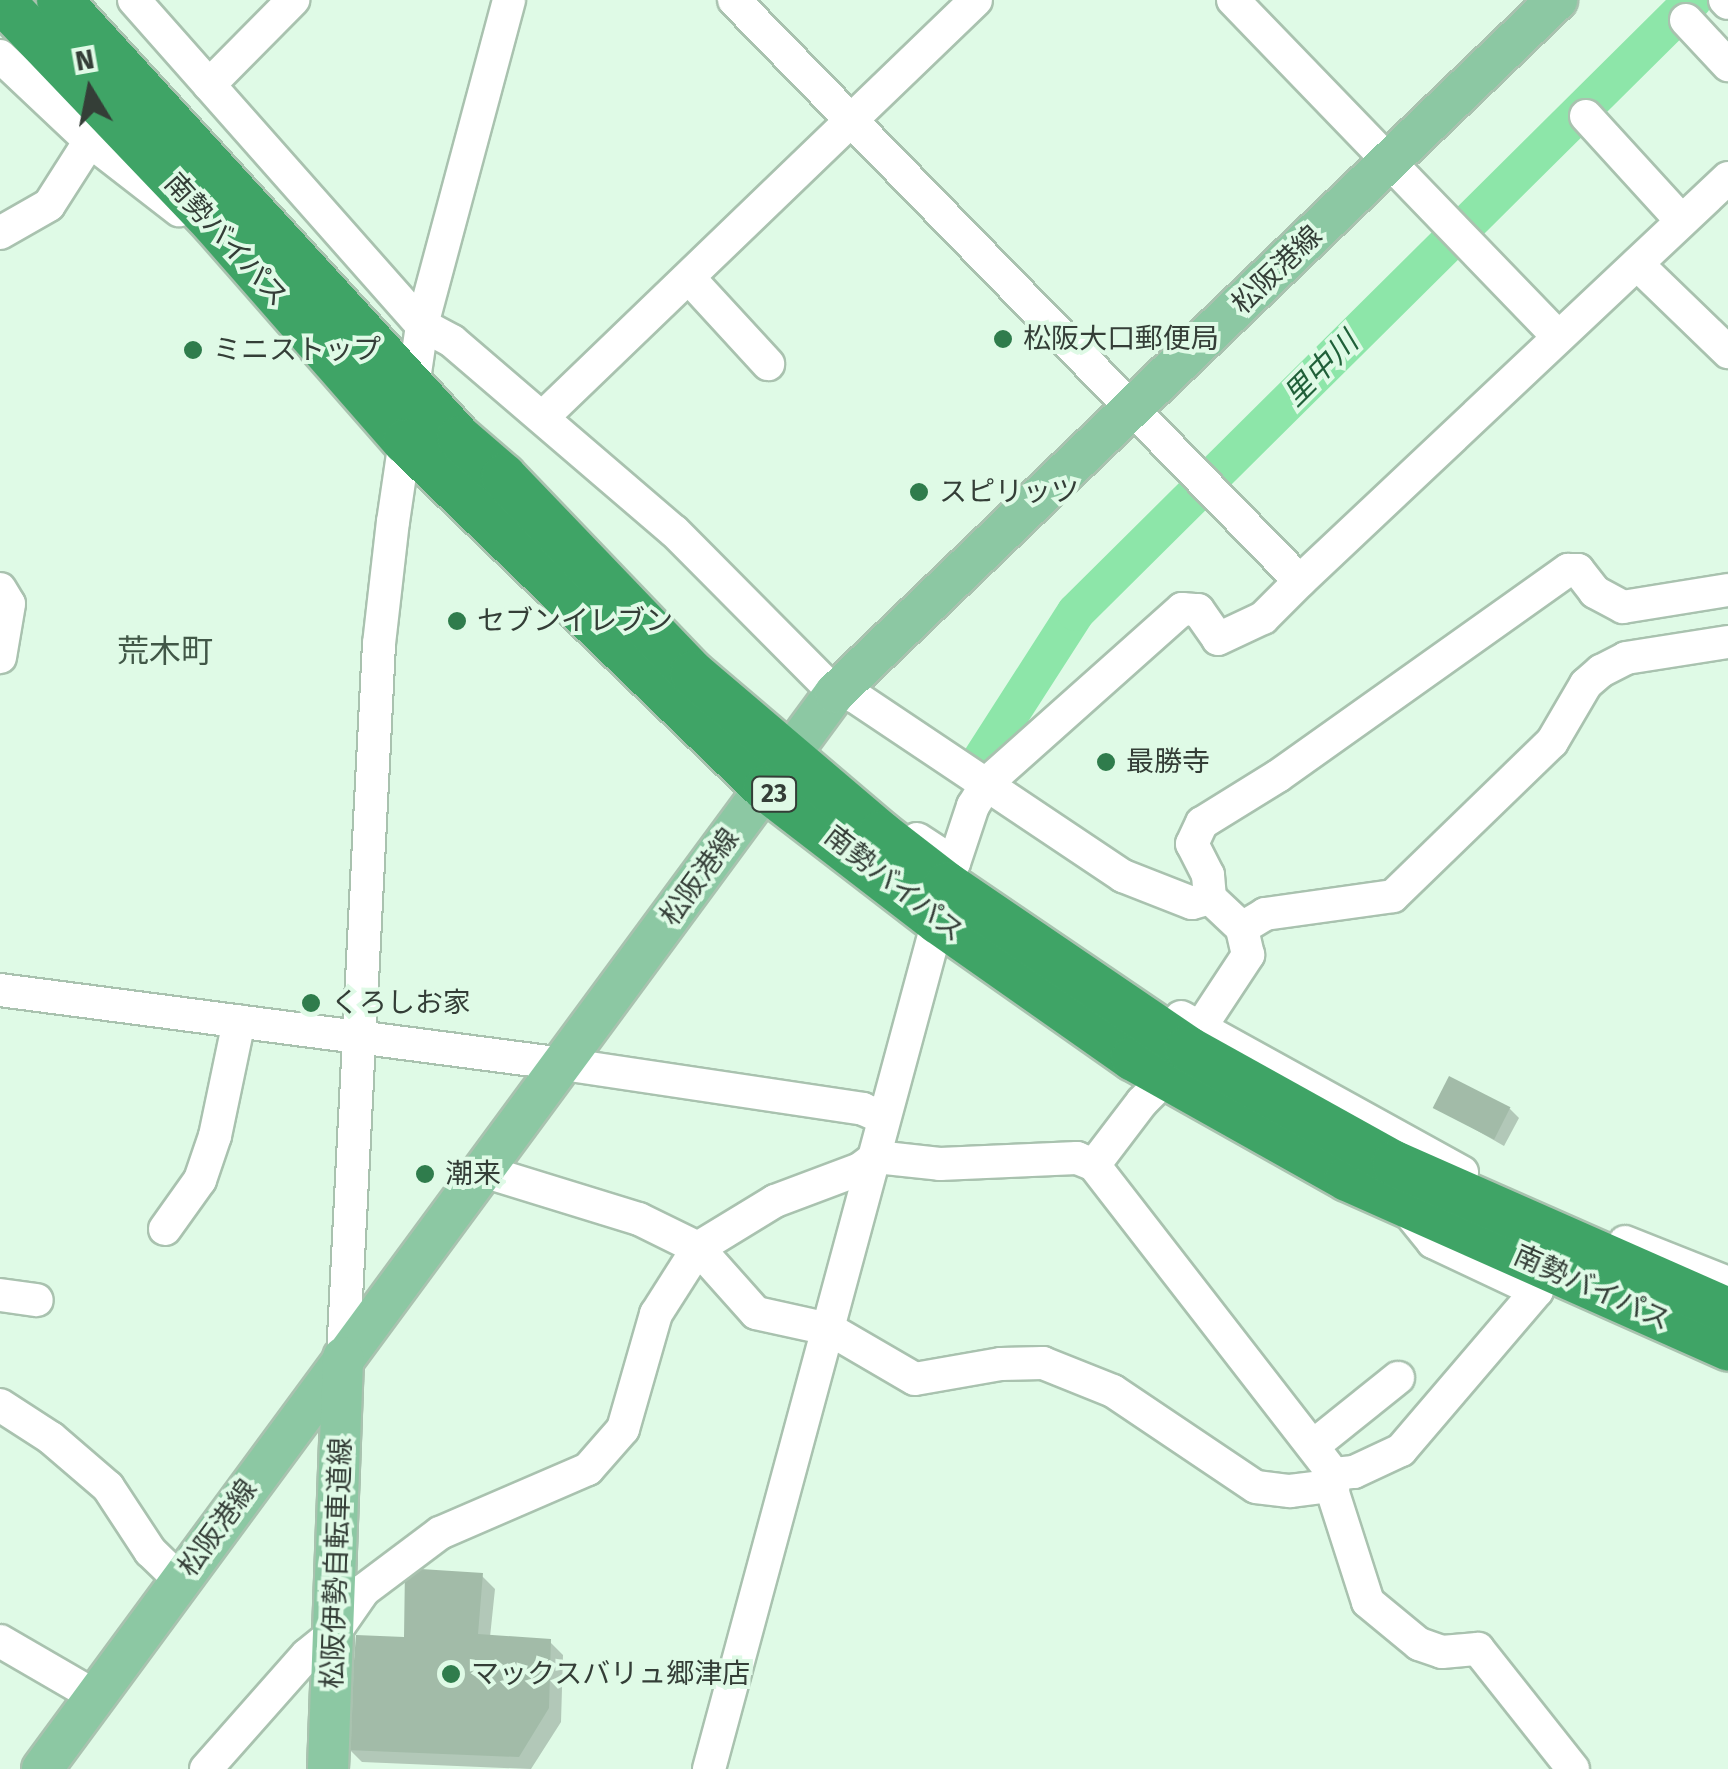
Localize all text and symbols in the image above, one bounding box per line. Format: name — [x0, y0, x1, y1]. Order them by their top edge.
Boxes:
north arrow — [40, 40, 140, 140]
text: N — [73, 42, 97, 78]
street label: 南勢バイパス — [157, 166, 295, 314]
street label: 松阪港線 — [1225, 219, 1329, 321]
place label: 松阪大口郵便局 — [1023, 322, 1219, 356]
water label: 里中川 — [1276, 324, 1366, 414]
marker: 松阪大口郵便局 — [992, 328, 1014, 350]
place label: ミニストップ — [213, 333, 381, 367]
marker: ミニストップ — [182, 339, 204, 361]
place label: スピリッツ — [939, 475, 1079, 509]
marker: スピリッツ — [908, 481, 930, 503]
place label: セブンイレブン — [477, 604, 673, 638]
marker: セブンイレブン — [446, 610, 468, 632]
district label: 荒木町 — [117, 632, 213, 670]
place label: 最勝寺 — [1126, 745, 1210, 779]
marker: 最勝寺 — [1095, 751, 1117, 773]
road number: 23 — [749, 774, 799, 814]
street label: 南勢バイパス — [817, 819, 971, 949]
street label: 松阪港線 — [653, 822, 747, 932]
place label: くろしお家 — [331, 986, 471, 1020]
marker: くろしお家 — [300, 992, 322, 1014]
place label: 潮来 — [445, 1157, 501, 1191]
marker: 潮来 — [414, 1163, 436, 1185]
street label: 南勢バイパス — [1508, 1238, 1676, 1338]
street label: 松阪伊勢自転車道線 — [316, 1436, 358, 1690]
street label: 松阪港線 — [171, 1473, 265, 1583]
place label: マックスバリュ郷津店 — [471, 1657, 751, 1691]
marker: マックスバリュ郷津店 — [440, 1663, 462, 1685]

